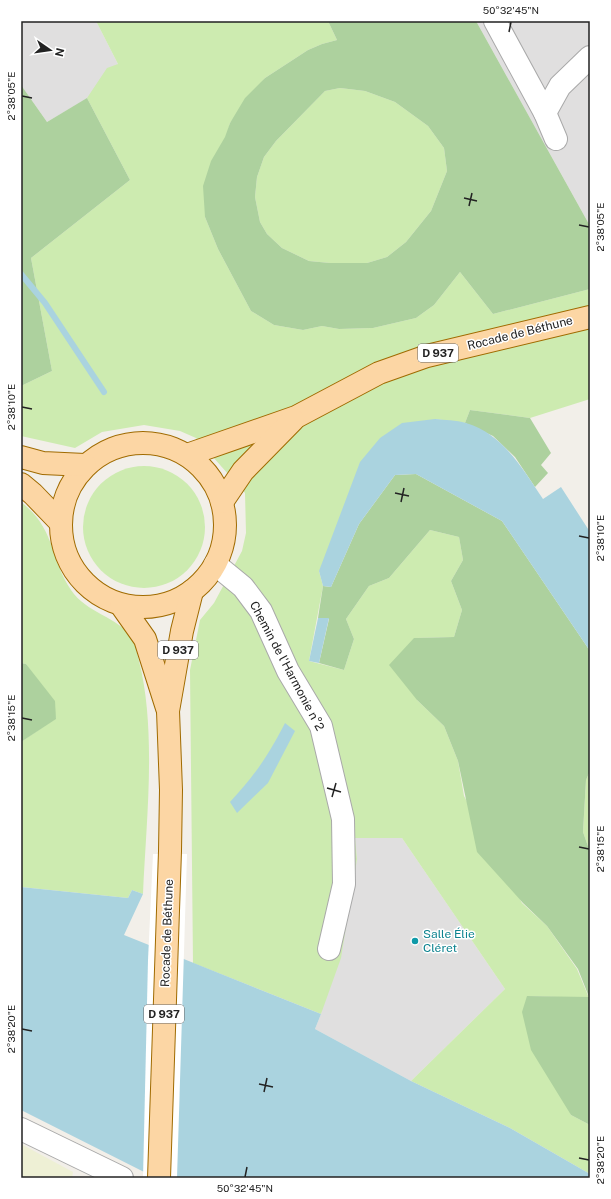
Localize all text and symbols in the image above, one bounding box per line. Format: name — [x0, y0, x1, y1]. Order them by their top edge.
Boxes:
text: 50°32'45"N — [483, 4, 539, 16]
north arrow — [30, 30, 70, 70]
text: N — [53, 47, 67, 58]
text: 2°38'05"E — [5, 72, 17, 120]
text: 2°38'05"E — [594, 203, 606, 251]
street label: Rocade de Béthune — [466, 313, 574, 353]
road number: D 937 — [418, 344, 458, 362]
text: 2°38'10"E — [5, 384, 17, 430]
text: 2°38'10"E — [594, 515, 606, 561]
street label: Chemin de l'Harmonie n°2 — [247, 599, 327, 733]
road number: D 937 — [158, 641, 198, 659]
text: 2°38'15"E — [5, 695, 17, 741]
text: 2°38'15"E — [594, 826, 606, 872]
street label: Rocade de Béthune — [158, 879, 176, 987]
place label: Salle Élie Cléret — [423, 927, 475, 955]
marker: Salle Élie Cléret — [410, 936, 420, 946]
text: 2°38'20"E — [5, 1005, 17, 1053]
road number: D 937 — [144, 1005, 184, 1023]
text: 2°38'20"E — [594, 1136, 606, 1184]
text: 50°32'45"N — [217, 1182, 273, 1194]

